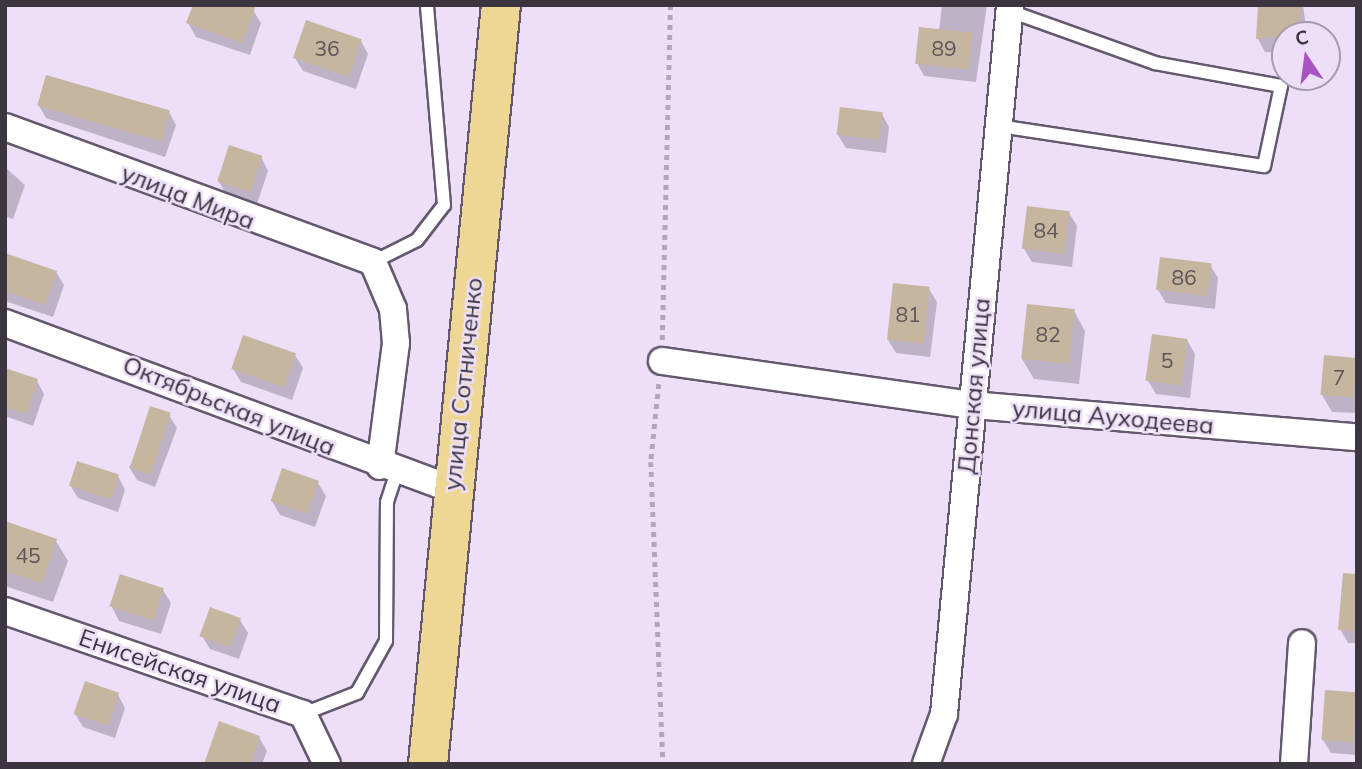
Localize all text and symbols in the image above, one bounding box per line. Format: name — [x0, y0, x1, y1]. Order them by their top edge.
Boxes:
north arrow — [1271, 21, 1341, 91]
text: С — [1293, 24, 1311, 51]
house number: 36 — [314, 35, 340, 61]
house number: 89 — [931, 35, 957, 61]
street label: улица Мира — [117, 158, 259, 236]
house number: 84 — [1033, 217, 1059, 243]
house number: 86 — [1171, 264, 1197, 290]
street label: улица Сотниченко — [438, 276, 488, 492]
street label: Донская улица — [952, 297, 996, 475]
house number: 81 — [895, 301, 921, 327]
house number: 82 — [1035, 321, 1061, 347]
house number: 5 — [1161, 347, 1173, 373]
street label: Октябрьская улица — [119, 350, 339, 462]
house number: 7 — [1333, 364, 1345, 390]
street label: улица Ауходеева — [1011, 394, 1215, 440]
house number: 45 — [15, 542, 41, 568]
street label: Енисейская улица — [75, 623, 285, 719]

